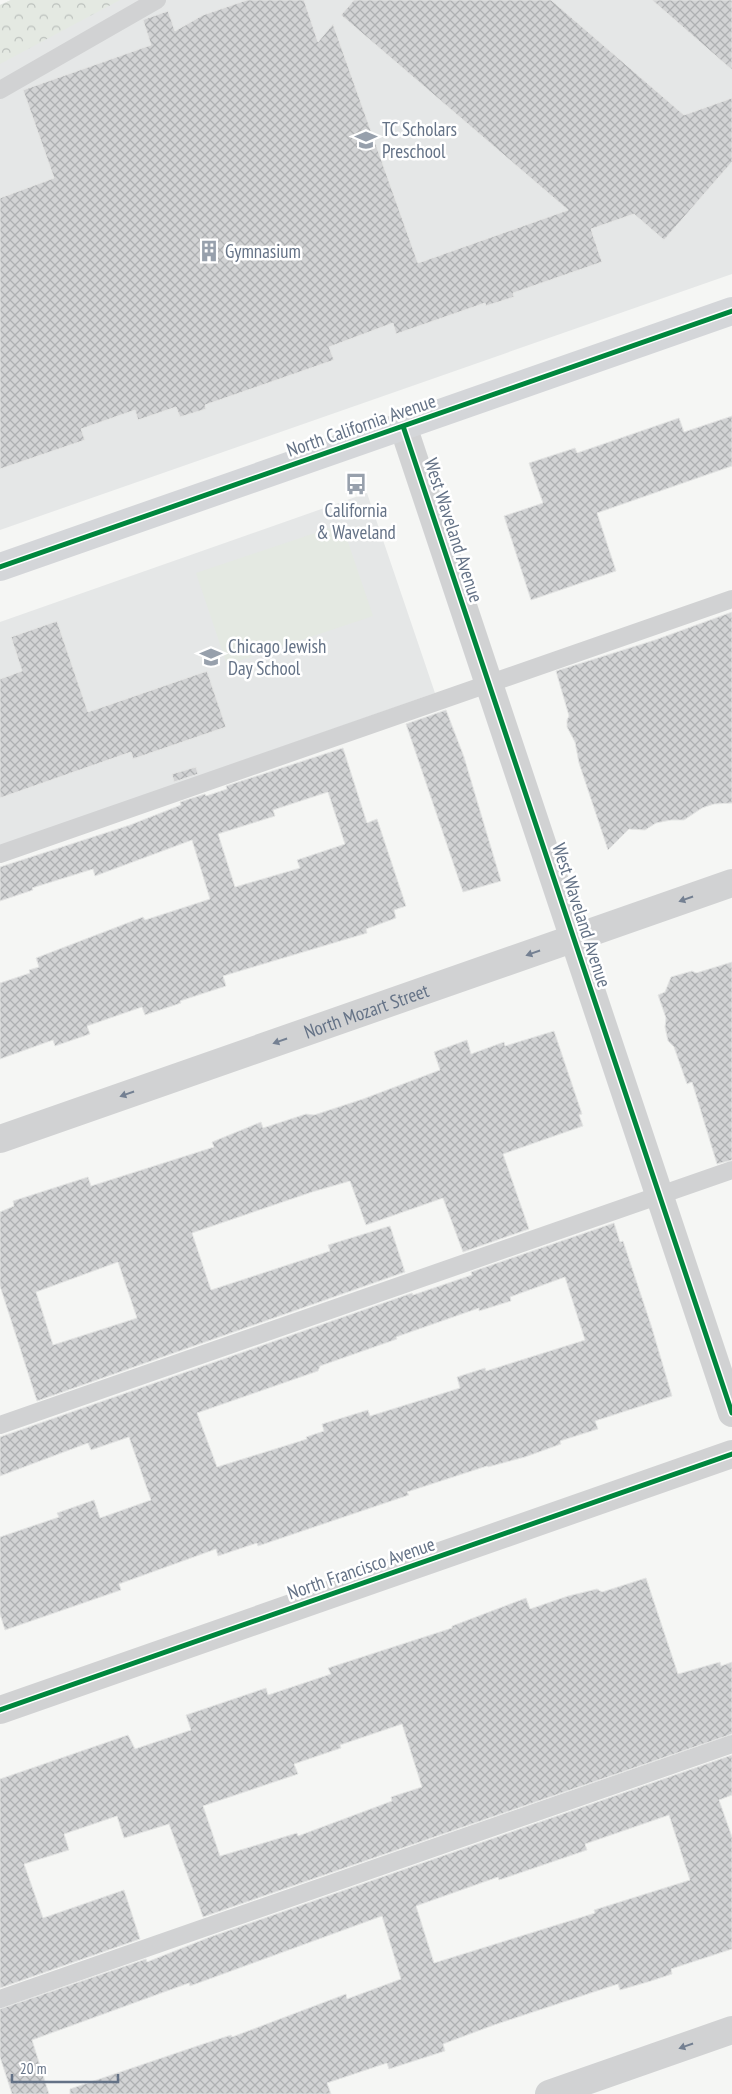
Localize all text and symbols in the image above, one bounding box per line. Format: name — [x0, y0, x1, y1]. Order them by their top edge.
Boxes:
place label: TC Scholars Preschool — [382, 117, 457, 163]
school or university icon: TC Scholars Preschool — [353, 127, 379, 153]
building icon: Gymnasium — [196, 238, 222, 264]
place label: Gymnasium — [225, 239, 301, 263]
street label: North California Avenue — [283, 388, 439, 462]
street label: West Waveland Avenue — [419, 455, 489, 605]
bus stop icon: California & Waveland — [343, 471, 369, 497]
place label: California & Waveland — [316, 498, 396, 544]
place label: Chicago Jewish Day School — [228, 634, 326, 680]
school or university icon: Chicago Jewish Day School — [198, 644, 224, 670]
street label: West Waveland Avenue — [547, 840, 617, 990]
one-way arrow — [678, 895, 693, 903]
one-way arrow — [525, 950, 540, 957]
street label: North Mozart Street — [301, 978, 433, 1044]
one-way arrow — [272, 1037, 287, 1045]
one-way arrow — [119, 1091, 134, 1099]
street label: North Francisco Avenue — [284, 1532, 438, 1604]
one-way arrow — [678, 2043, 693, 2051]
scale bar — [12, 2052, 119, 2084]
text: 20 m — [20, 2059, 46, 2078]

